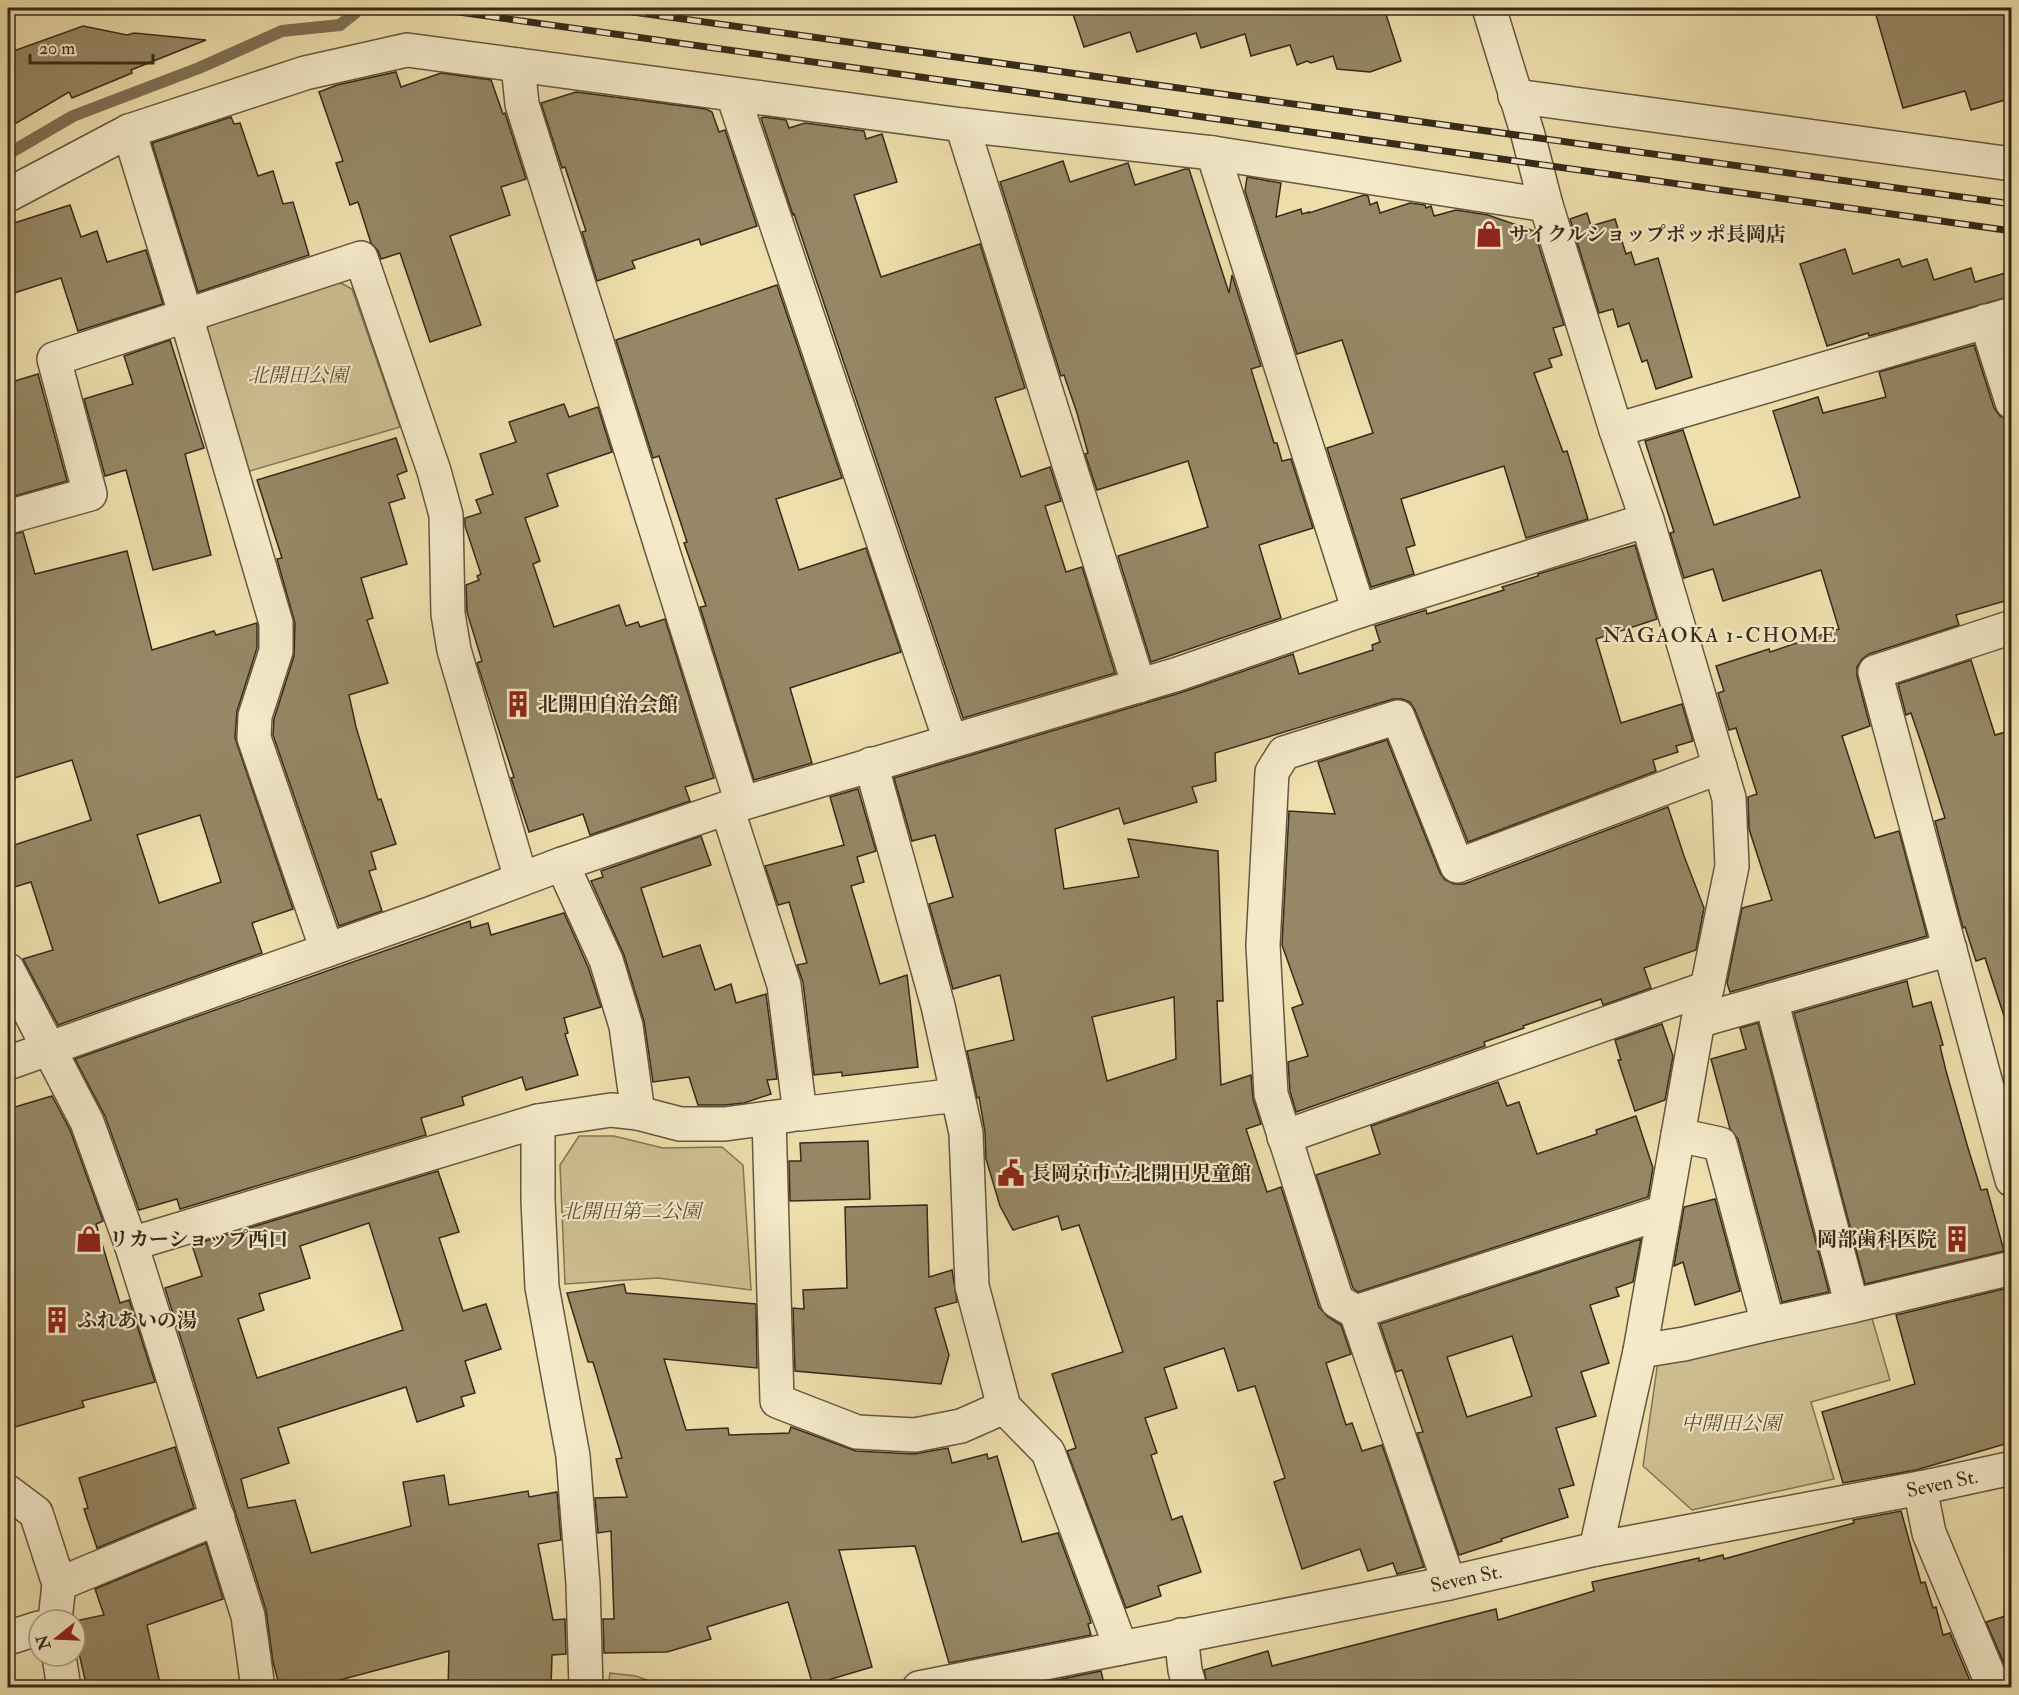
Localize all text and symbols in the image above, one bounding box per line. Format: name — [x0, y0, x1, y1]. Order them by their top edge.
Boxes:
scale bar — [30, 27, 153, 65]
text: 20 m — [39, 37, 75, 60]
shop icon: サイクルショップポッポ長岡店 — [1474, 219, 1504, 249]
place label: サイクルショップポッポ長岡店 — [1509, 222, 1786, 247]
park label: 北開田公園 — [248, 363, 351, 388]
district label: NAGAOKA 1-CHOME — [1602, 622, 1838, 649]
building icon: 北開田自治会館 — [503, 689, 533, 719]
place label: 北開田自治会館 — [538, 692, 678, 717]
public building icon: 長岡京市立北開田児童館 — [996, 1158, 1026, 1188]
place label: 長岡京市立北開田児童館 — [1031, 1161, 1251, 1186]
park label: 北開田第二公園 — [561, 1199, 704, 1224]
shop icon: リカーショップ西口 — [74, 1224, 104, 1254]
building icon: 岡部歯科医院 — [1942, 1224, 1972, 1254]
place label: リカーショップ西口 — [109, 1227, 288, 1252]
place label: 岡部歯科医院 — [1817, 1227, 1937, 1252]
building icon: ふれあいの湯 — [42, 1305, 72, 1335]
place label: ふれあいの湯 — [77, 1308, 197, 1333]
park label: 中開田公園 — [1681, 1411, 1784, 1436]
street label: Seven St. — [1904, 1464, 1980, 1503]
street label: Seven St. — [1428, 1559, 1504, 1598]
north arrow — [27, 1608, 87, 1668]
text: N — [32, 1632, 56, 1653]

